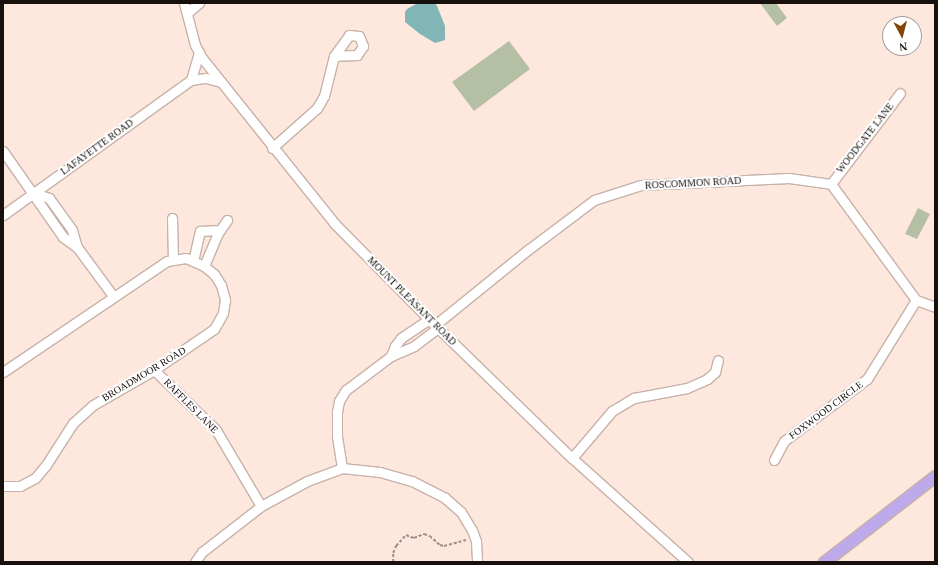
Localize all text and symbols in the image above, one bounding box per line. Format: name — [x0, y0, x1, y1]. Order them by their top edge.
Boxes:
north arrow — [882, 16, 922, 56]
text: N — [899, 40, 908, 53]
street label: WOODGATE LANE — [834, 100, 896, 176]
street label: LAFAYETTE ROAD — [58, 117, 136, 177]
street label: ROSCOMMON ROAD — [645, 174, 741, 192]
street label: MOUNT PLEASANT ROAD — [365, 254, 459, 348]
street label: BROADMOOR ROAD — [100, 344, 188, 404]
street label: RAFFLES LANE — [161, 376, 221, 436]
street label: FOXWOOD CIRCLE — [787, 378, 865, 442]

